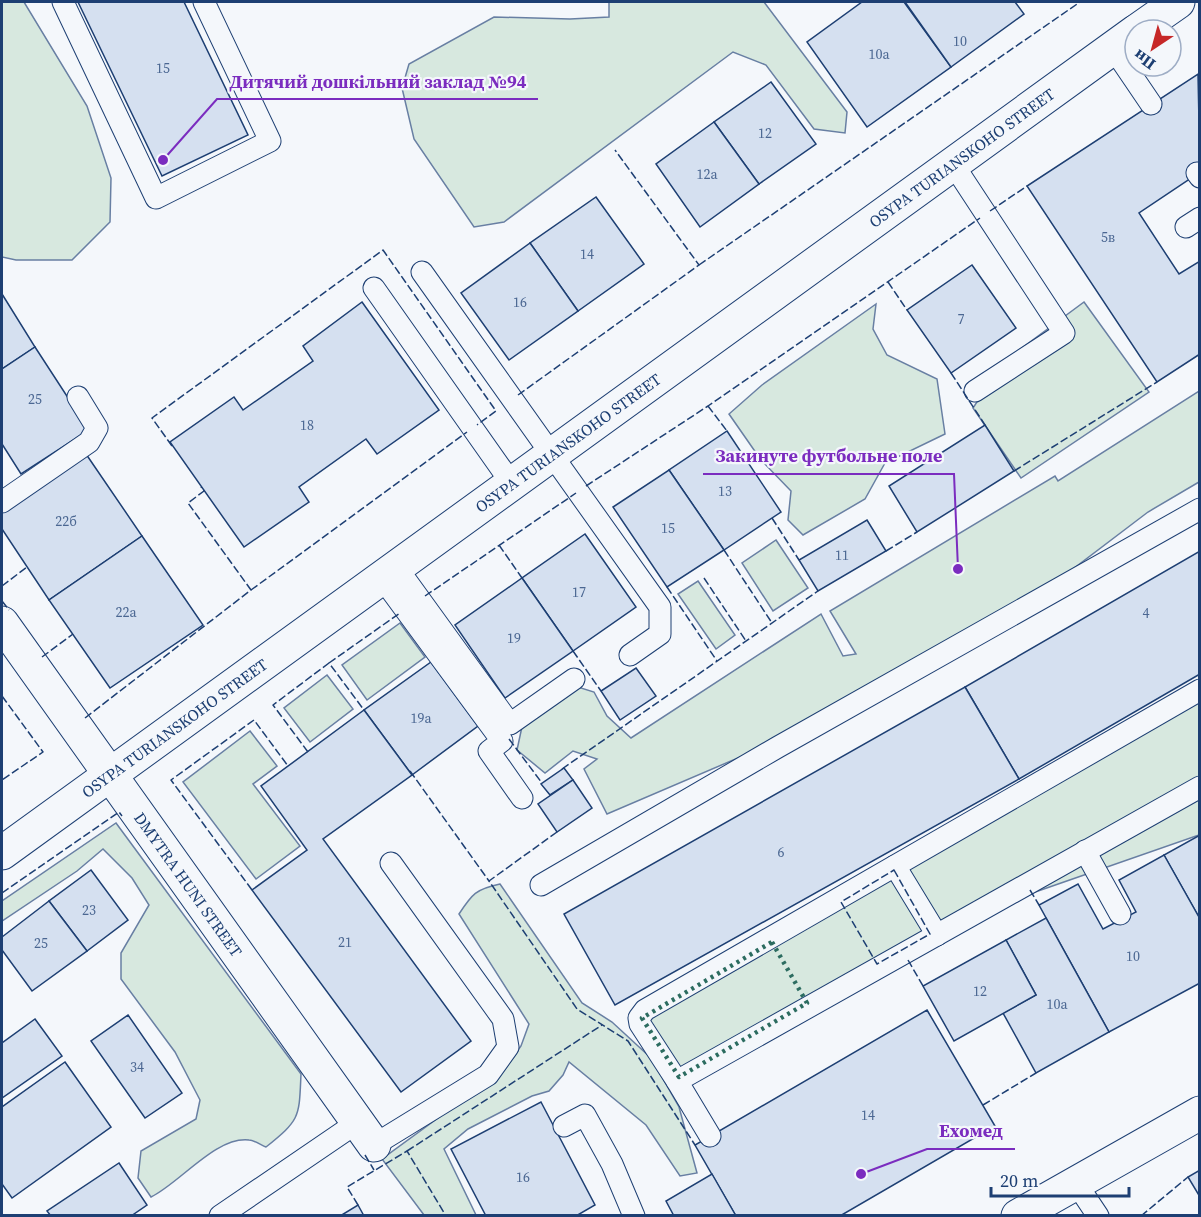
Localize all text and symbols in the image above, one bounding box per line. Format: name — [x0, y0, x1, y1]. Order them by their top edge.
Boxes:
north arrow — [1123, 18, 1183, 78]
house number: 10 — [953, 31, 967, 51]
house number: 10а — [868, 44, 890, 64]
text: Пн — [1129, 45, 1160, 76]
house number: 15 — [156, 58, 170, 78]
callout: Дитячий дошкільний заклад №94 — [217, 63, 538, 99]
text: Дитячий дошкільний заклад №94 — [229, 69, 527, 94]
street label: OSYPA TURIANSKOHO STREET — [864, 83, 1059, 232]
house number: 12 — [758, 123, 772, 143]
house number: 12а — [696, 164, 718, 184]
house number: 5в — [1101, 227, 1115, 247]
house number: 14 — [580, 244, 594, 264]
house number: 16 — [513, 292, 527, 312]
house number: 7 — [958, 309, 965, 329]
street label: OSYPA TURIANSKOHO STREET — [471, 368, 666, 518]
house number: 25 — [28, 389, 42, 409]
house number: 18 — [300, 415, 314, 435]
callout: Закинуте футбольне поле — [703, 438, 954, 474]
text: Закинуте футбольне поле — [715, 443, 943, 468]
house number: 13 — [718, 481, 732, 501]
house number: 22б — [55, 511, 77, 531]
house number: 15 — [661, 518, 675, 538]
house number: 11 — [835, 545, 849, 565]
house number: 17 — [572, 582, 586, 602]
house number: 22а — [115, 602, 137, 622]
house number: 4 — [1143, 603, 1150, 623]
house number: 19 — [507, 628, 521, 648]
street label: OSYPA TURIANSKOHO STREET — [77, 653, 272, 803]
house number: 19а — [410, 708, 432, 728]
street label: DMYTRA HUNI STREET — [129, 808, 248, 961]
house number: 6 — [778, 842, 785, 862]
house number: 23 — [82, 900, 96, 920]
house number: 21 — [338, 932, 352, 952]
house number: 25 — [34, 933, 48, 953]
house number: 10 — [1126, 946, 1140, 966]
house number: 12 — [973, 981, 987, 1001]
house number: 10а — [1046, 994, 1068, 1014]
house number: 34 — [130, 1057, 144, 1077]
house number: 14 — [861, 1105, 875, 1125]
callout: Ехомед — [927, 1113, 1015, 1149]
text: Ехомед — [939, 1118, 1003, 1143]
scale bar — [991, 1160, 1129, 1198]
house number: 16 — [516, 1167, 530, 1187]
text: 20 m — [1000, 1168, 1038, 1193]

